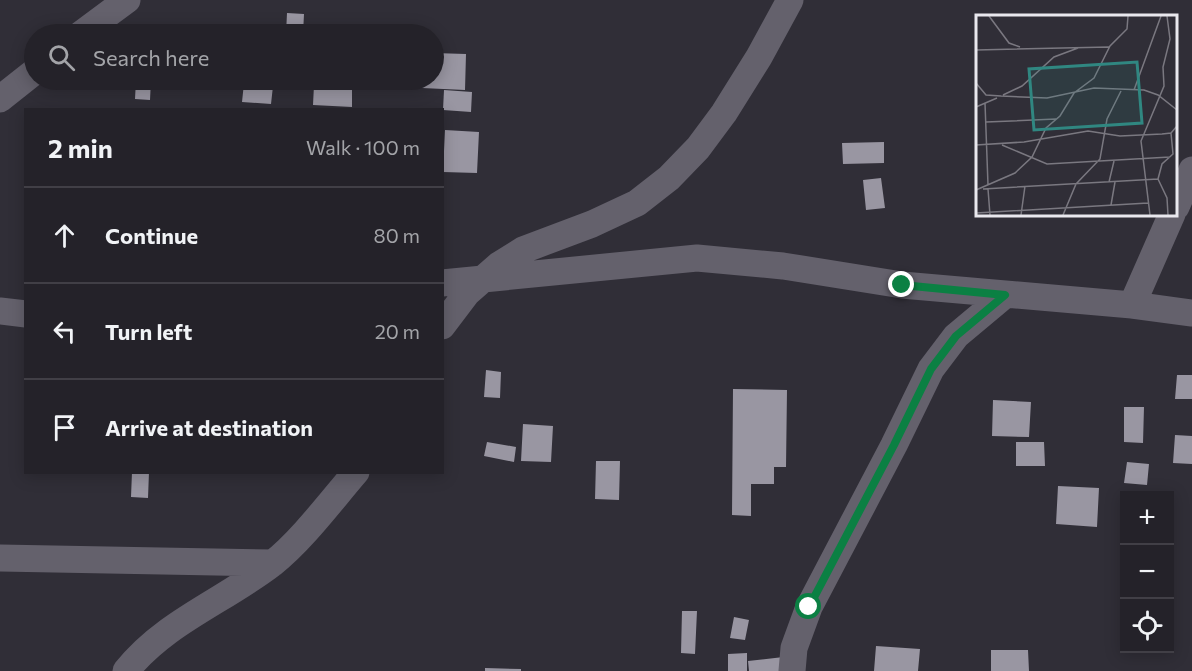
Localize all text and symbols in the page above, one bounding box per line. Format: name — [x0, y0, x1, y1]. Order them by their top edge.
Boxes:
inset map — [976, 15, 1177, 216]
search box — [24, 24, 444, 90]
icon: search — [45, 41, 78, 74]
text: Search here — [93, 44, 209, 71]
text: 2 min — [48, 132, 113, 163]
text: Walk · 100 m — [306, 135, 420, 159]
icon: ahead — [48, 219, 81, 252]
text: Continue — [105, 222, 198, 249]
text: 80 m — [374, 223, 420, 247]
route end — [888, 271, 914, 297]
icon: left — [48, 315, 81, 348]
text: Turn left — [105, 318, 192, 345]
text: 20 m — [375, 319, 420, 343]
icon: arrive — [48, 411, 81, 444]
text: Arrive at destination — [105, 414, 313, 441]
map controls — [1120, 491, 1174, 653]
button: + — [1120, 491, 1174, 545]
button: − — [1120, 545, 1174, 599]
route start — [795, 593, 821, 619]
button: locate — [1120, 599, 1174, 653]

